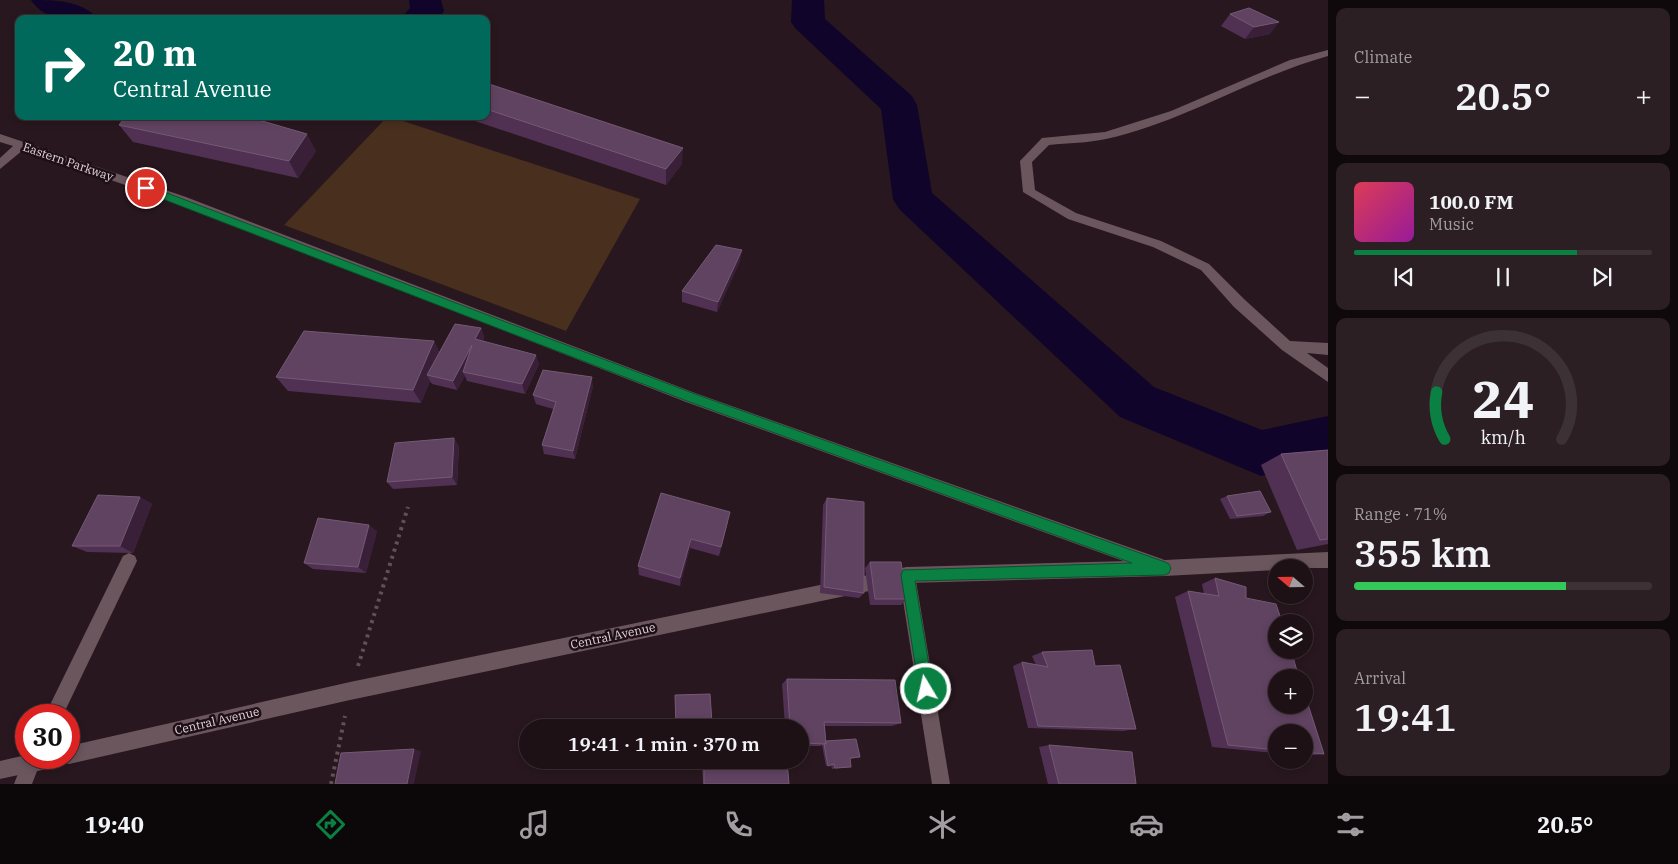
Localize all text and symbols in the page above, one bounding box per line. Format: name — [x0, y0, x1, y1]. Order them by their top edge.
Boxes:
text: 20 m — [113, 30, 197, 76]
icon: right — [30, 35, 95, 100]
text: Climate — [1354, 47, 1412, 67]
text: 20.5° — [1455, 71, 1551, 120]
text: Central Avenue — [113, 74, 271, 103]
text: − — [1354, 77, 1371, 114]
text: + — [1635, 77, 1652, 114]
street label: Eastern Parkway — [21, 139, 116, 184]
pin — [125, 167, 167, 209]
icon: arrive — [132, 174, 160, 202]
text: 100.0 FM — [1429, 190, 1514, 214]
text: Music — [1429, 214, 1474, 234]
icon: previous — [1390, 263, 1418, 291]
icon: pause — [1489, 263, 1517, 291]
icon: next — [1588, 263, 1616, 291]
text: 24 — [1472, 365, 1534, 432]
text: km/h — [1480, 426, 1526, 449]
text: Range · 71% — [1354, 504, 1447, 524]
text: 355 km — [1354, 528, 1491, 577]
north arrow — [1268, 559, 1312, 604]
map controls — [1268, 559, 1313, 769]
button: layers — [1268, 614, 1313, 659]
street label: Central Avenue — [569, 619, 657, 652]
position arrow — [899, 662, 951, 714]
text: Arrival — [1354, 668, 1406, 688]
button: + — [1268, 669, 1313, 714]
text: 19:41 — [1354, 692, 1457, 741]
street label: Central Avenue — [173, 703, 261, 738]
speed limit sign: 30 — [15, 704, 80, 769]
button: − — [1268, 724, 1313, 769]
text: 19:41 · 1 min · 370 m — [568, 732, 760, 756]
icon: directions — [313, 807, 348, 842]
icon: music — [517, 807, 552, 842]
icon: phone — [721, 807, 756, 842]
icon: climate — [925, 807, 960, 842]
icon: car — [1129, 807, 1164, 842]
icon: filters — [1333, 807, 1368, 842]
text: 19:40 — [85, 810, 144, 839]
text: 20.5° — [1537, 810, 1593, 839]

